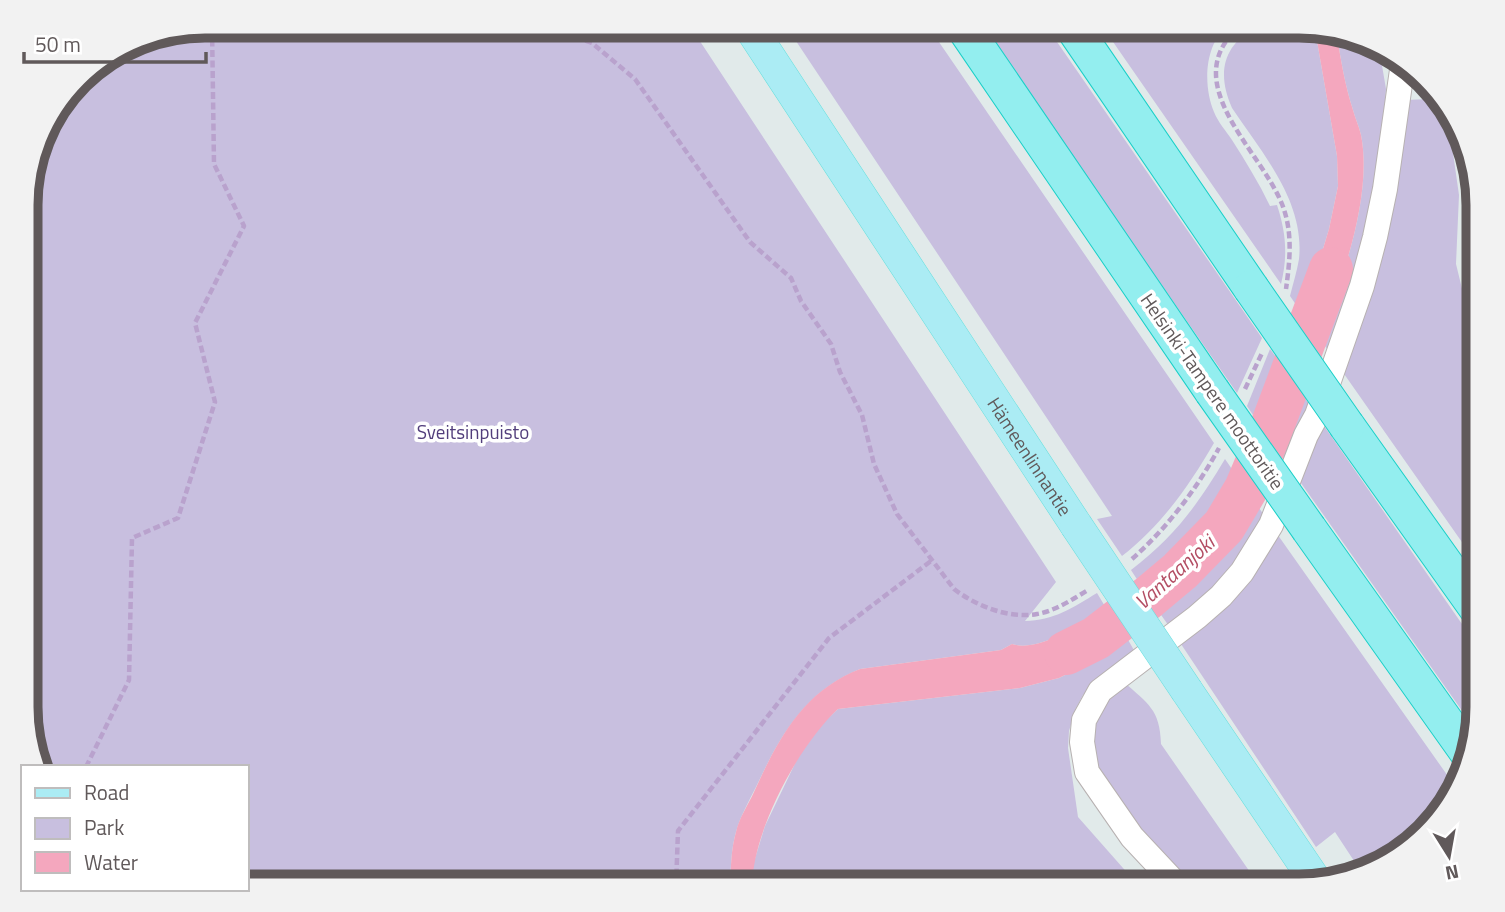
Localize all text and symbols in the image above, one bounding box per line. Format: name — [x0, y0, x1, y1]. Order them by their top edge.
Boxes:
scale bar — [24, 21, 206, 65]
text: 50 m — [35, 28, 81, 60]
street label: Helsinki-Tampere moottoritie — [1134, 287, 1292, 495]
street label: Hämeenlinnantie — [981, 391, 1080, 521]
park label: Sveitsinpuisto — [417, 417, 529, 446]
water label: Vantaanjoki — [1127, 525, 1223, 617]
legend — [21, 765, 248, 891]
text: Road — [84, 776, 129, 808]
text: Park — [84, 811, 124, 843]
north arrow — [1414, 821, 1484, 891]
text: Water — [84, 846, 138, 878]
text: N — [1443, 858, 1462, 889]

